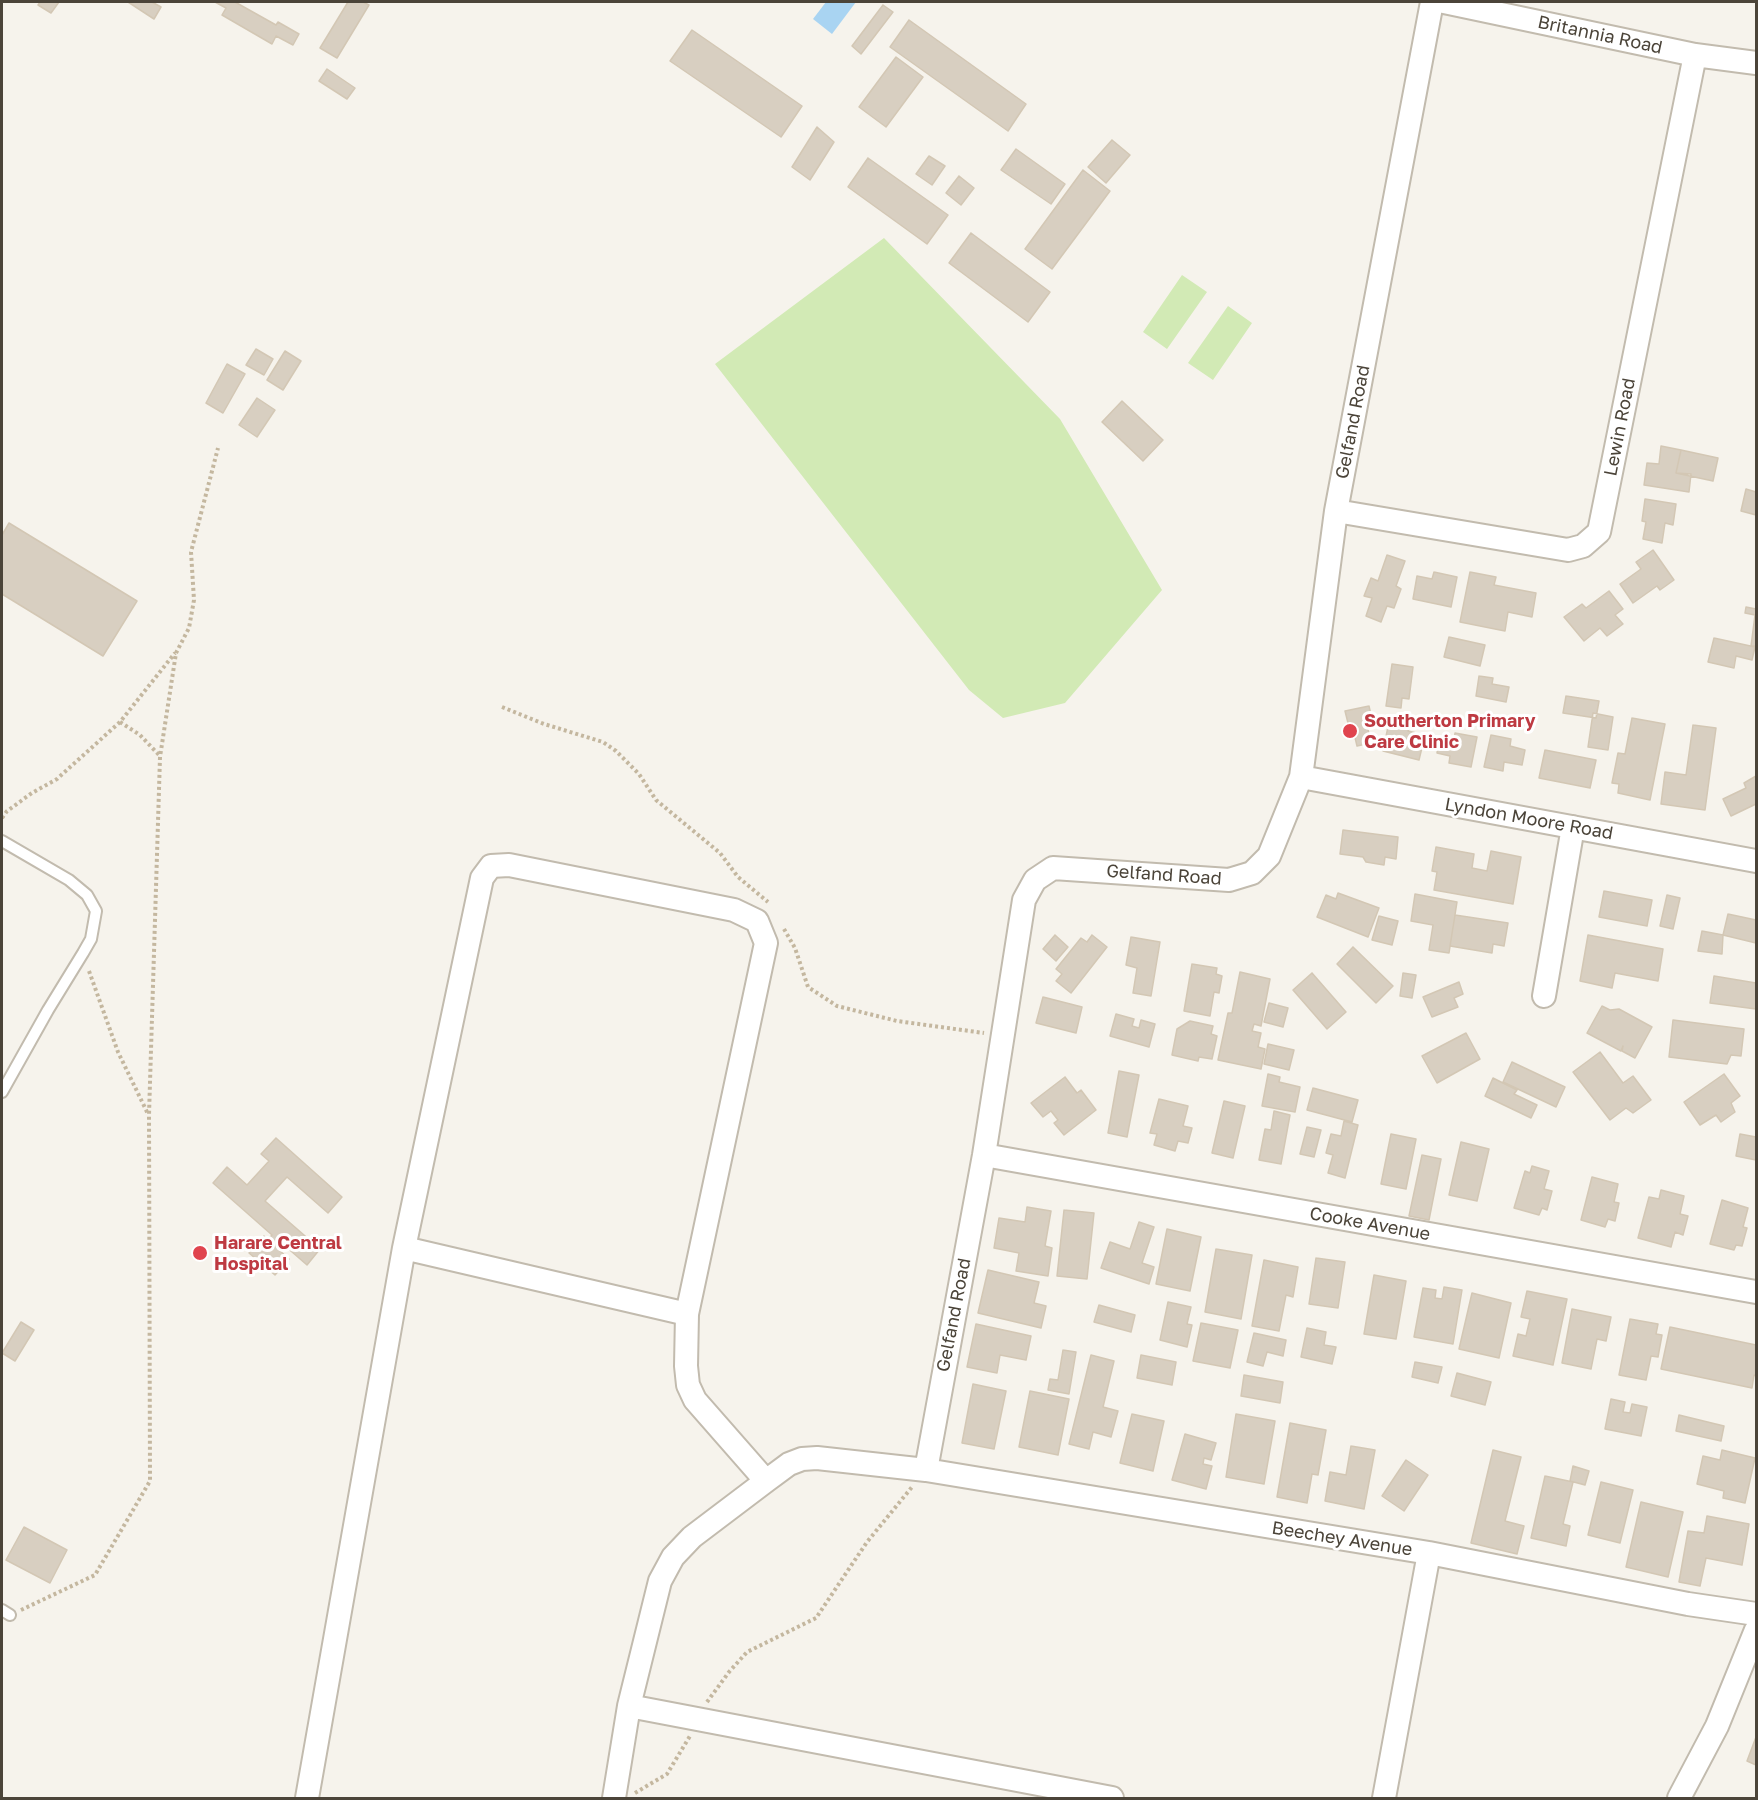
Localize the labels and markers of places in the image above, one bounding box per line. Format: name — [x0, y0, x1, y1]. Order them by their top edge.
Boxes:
place label: Southerton Primary Care Clinic — [1364, 710, 1536, 752]
marker: Southerton Primary Care Clinic — [1341, 722, 1359, 740]
place label: Harare Central Hospital — [214, 1232, 342, 1274]
marker: Harare Central Hospital — [191, 1244, 209, 1262]

